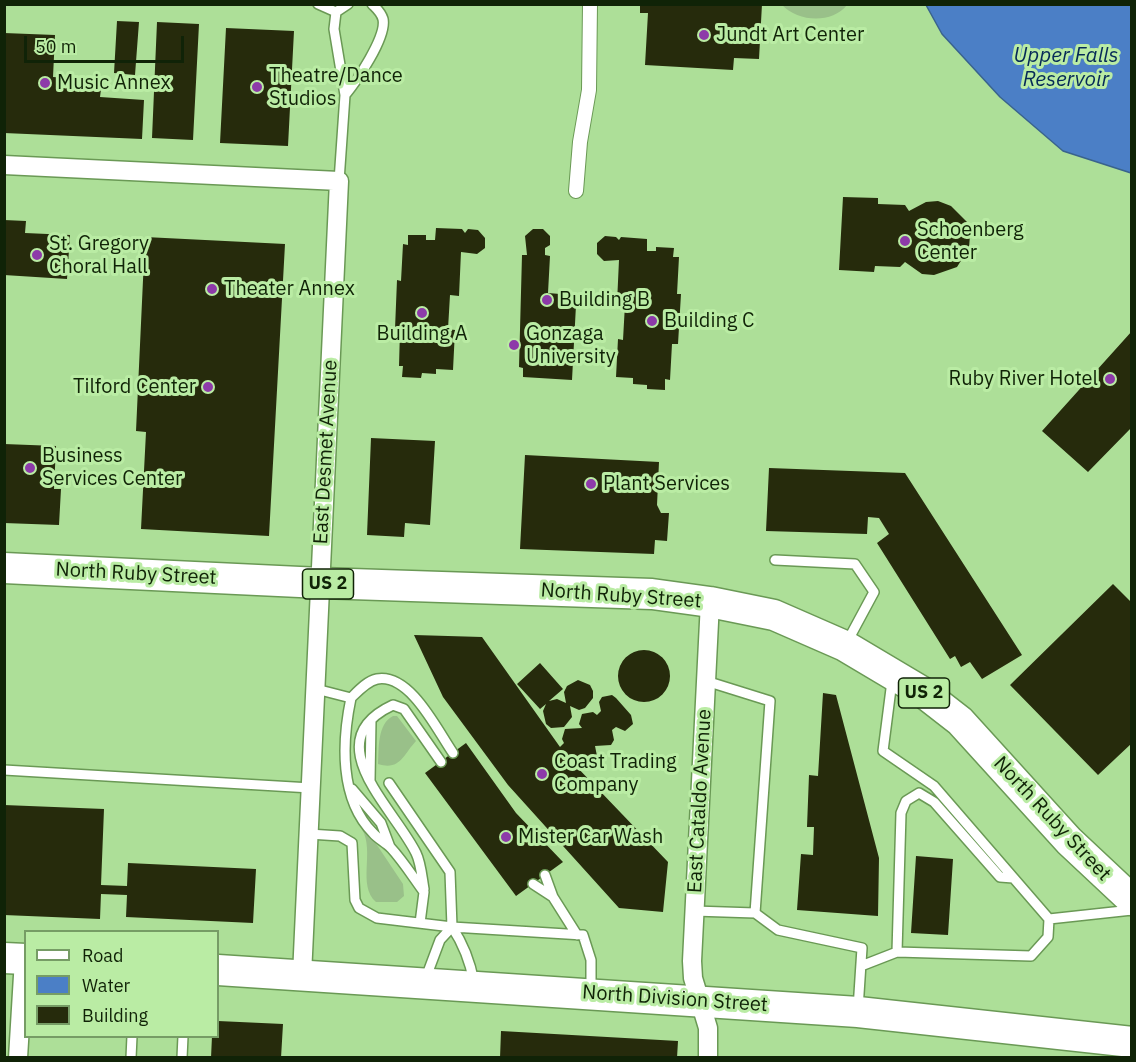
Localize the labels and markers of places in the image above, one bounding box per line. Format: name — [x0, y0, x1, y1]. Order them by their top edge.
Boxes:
place label: Jundt Art Center — [716, 23, 864, 47]
marker: Jundt Art Center — [697, 28, 711, 42]
place label: Theatre/Dance Studios — [269, 64, 403, 111]
place label: Music Annex — [57, 71, 171, 95]
marker: Music Annex — [38, 76, 52, 90]
marker: Theatre/Dance Studios — [250, 80, 264, 94]
place label: Schoenberg Center — [917, 218, 1024, 265]
place label: St. Gregory Choral Hall — [49, 232, 149, 279]
marker: Schoenberg Center — [898, 234, 912, 248]
marker: St. Gregory Choral Hall — [30, 248, 44, 262]
place label: Theater Annex — [224, 277, 355, 301]
marker: Theater Annex — [205, 282, 219, 296]
place label: Building B — [559, 288, 650, 312]
marker: Building B — [540, 293, 554, 307]
marker: Building A — [415, 306, 429, 320]
place label: Building C — [664, 309, 755, 333]
marker: Building C — [645, 314, 659, 328]
place label: Building A — [377, 322, 467, 346]
place label: Gonzaga University — [526, 322, 616, 369]
marker: Gonzaga University — [507, 338, 521, 352]
place label: Ruby River Hotel — [948, 367, 1098, 391]
marker: Ruby River Hotel — [1103, 372, 1117, 386]
place label: Tilford Center — [73, 375, 196, 399]
marker: Tilford Center — [201, 380, 215, 394]
place label: Business Services Center — [42, 444, 182, 491]
marker: Business Services Center — [23, 461, 37, 475]
place label: Plant Services — [603, 472, 730, 496]
marker: Plant Services — [584, 477, 598, 491]
place label: Coast Trading Company — [554, 750, 677, 797]
marker: Coast Trading Company — [535, 767, 549, 781]
place label: Mister Car Wash — [518, 825, 663, 849]
marker: Mister Car Wash — [499, 830, 513, 844]

